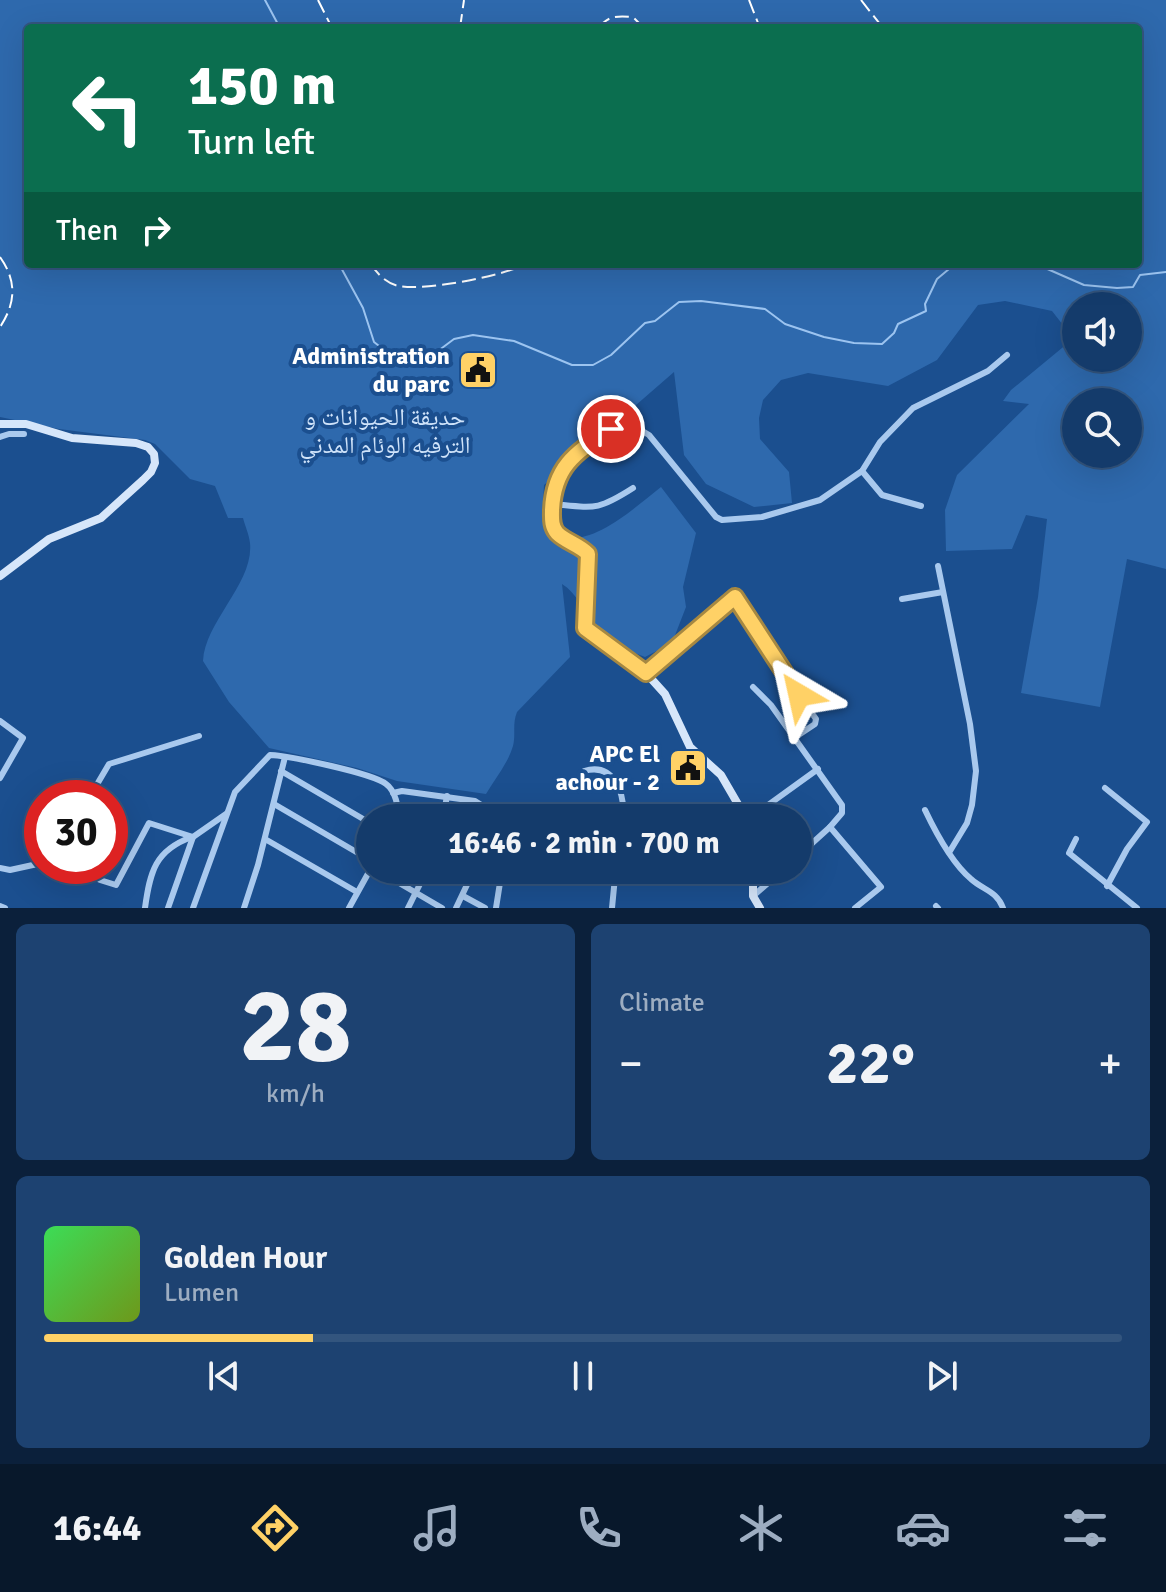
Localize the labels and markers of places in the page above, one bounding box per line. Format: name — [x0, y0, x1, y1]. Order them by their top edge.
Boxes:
place label: Administration du parc — [292, 341, 450, 399]
public building icon: Administration du parc — [457, 349, 499, 391]
pin — [577, 395, 645, 463]
place label: APC El achour - 2 — [556, 739, 660, 797]
public building icon: APC El achour - 2 — [667, 747, 709, 789]

